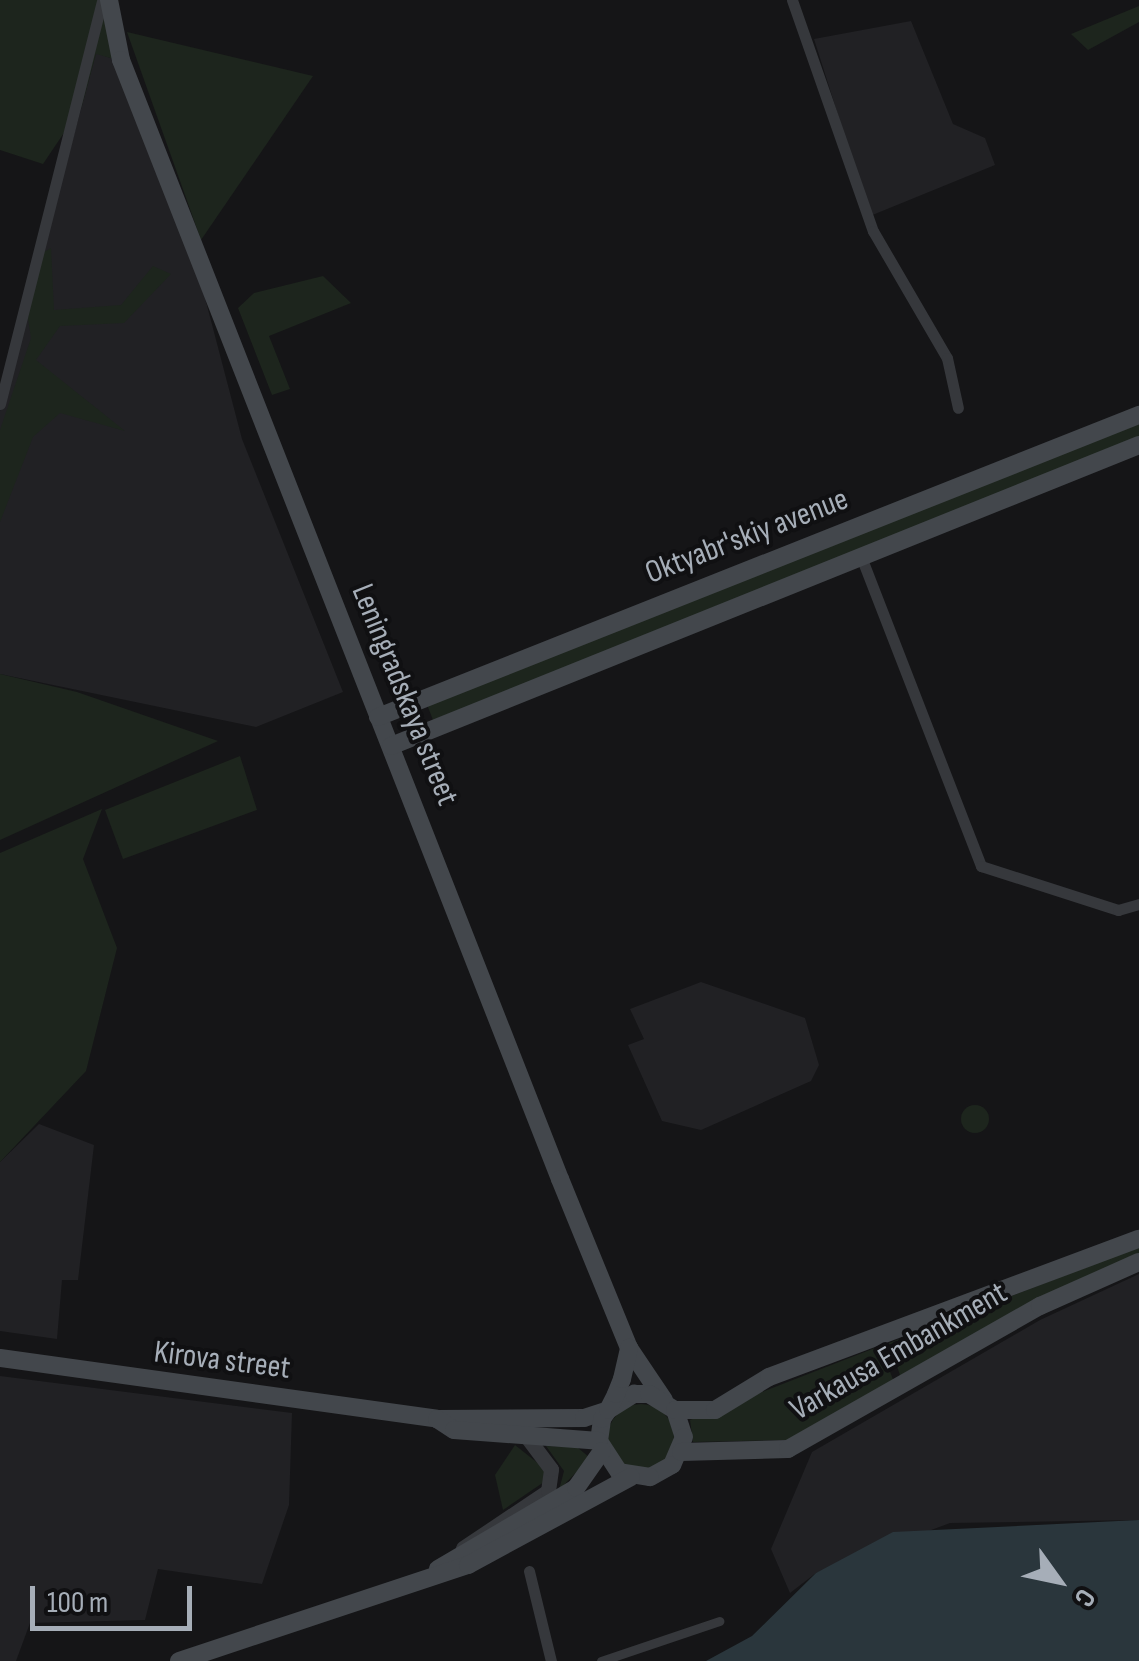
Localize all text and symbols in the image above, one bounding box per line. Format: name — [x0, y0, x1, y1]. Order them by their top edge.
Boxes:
street label: Oktyabr'skiy avenue — [640, 481, 854, 593]
street label: Leningradskaya street — [342, 579, 466, 811]
street label: Varkausa Embankment — [784, 1274, 1014, 1430]
street label: Kirova street — [152, 1334, 292, 1388]
north arrow — [1009, 1531, 1109, 1631]
scale bar — [35, 1566, 198, 1628]
text: С — [1067, 1583, 1102, 1613]
text: 100 m — [47, 1585, 108, 1621]

